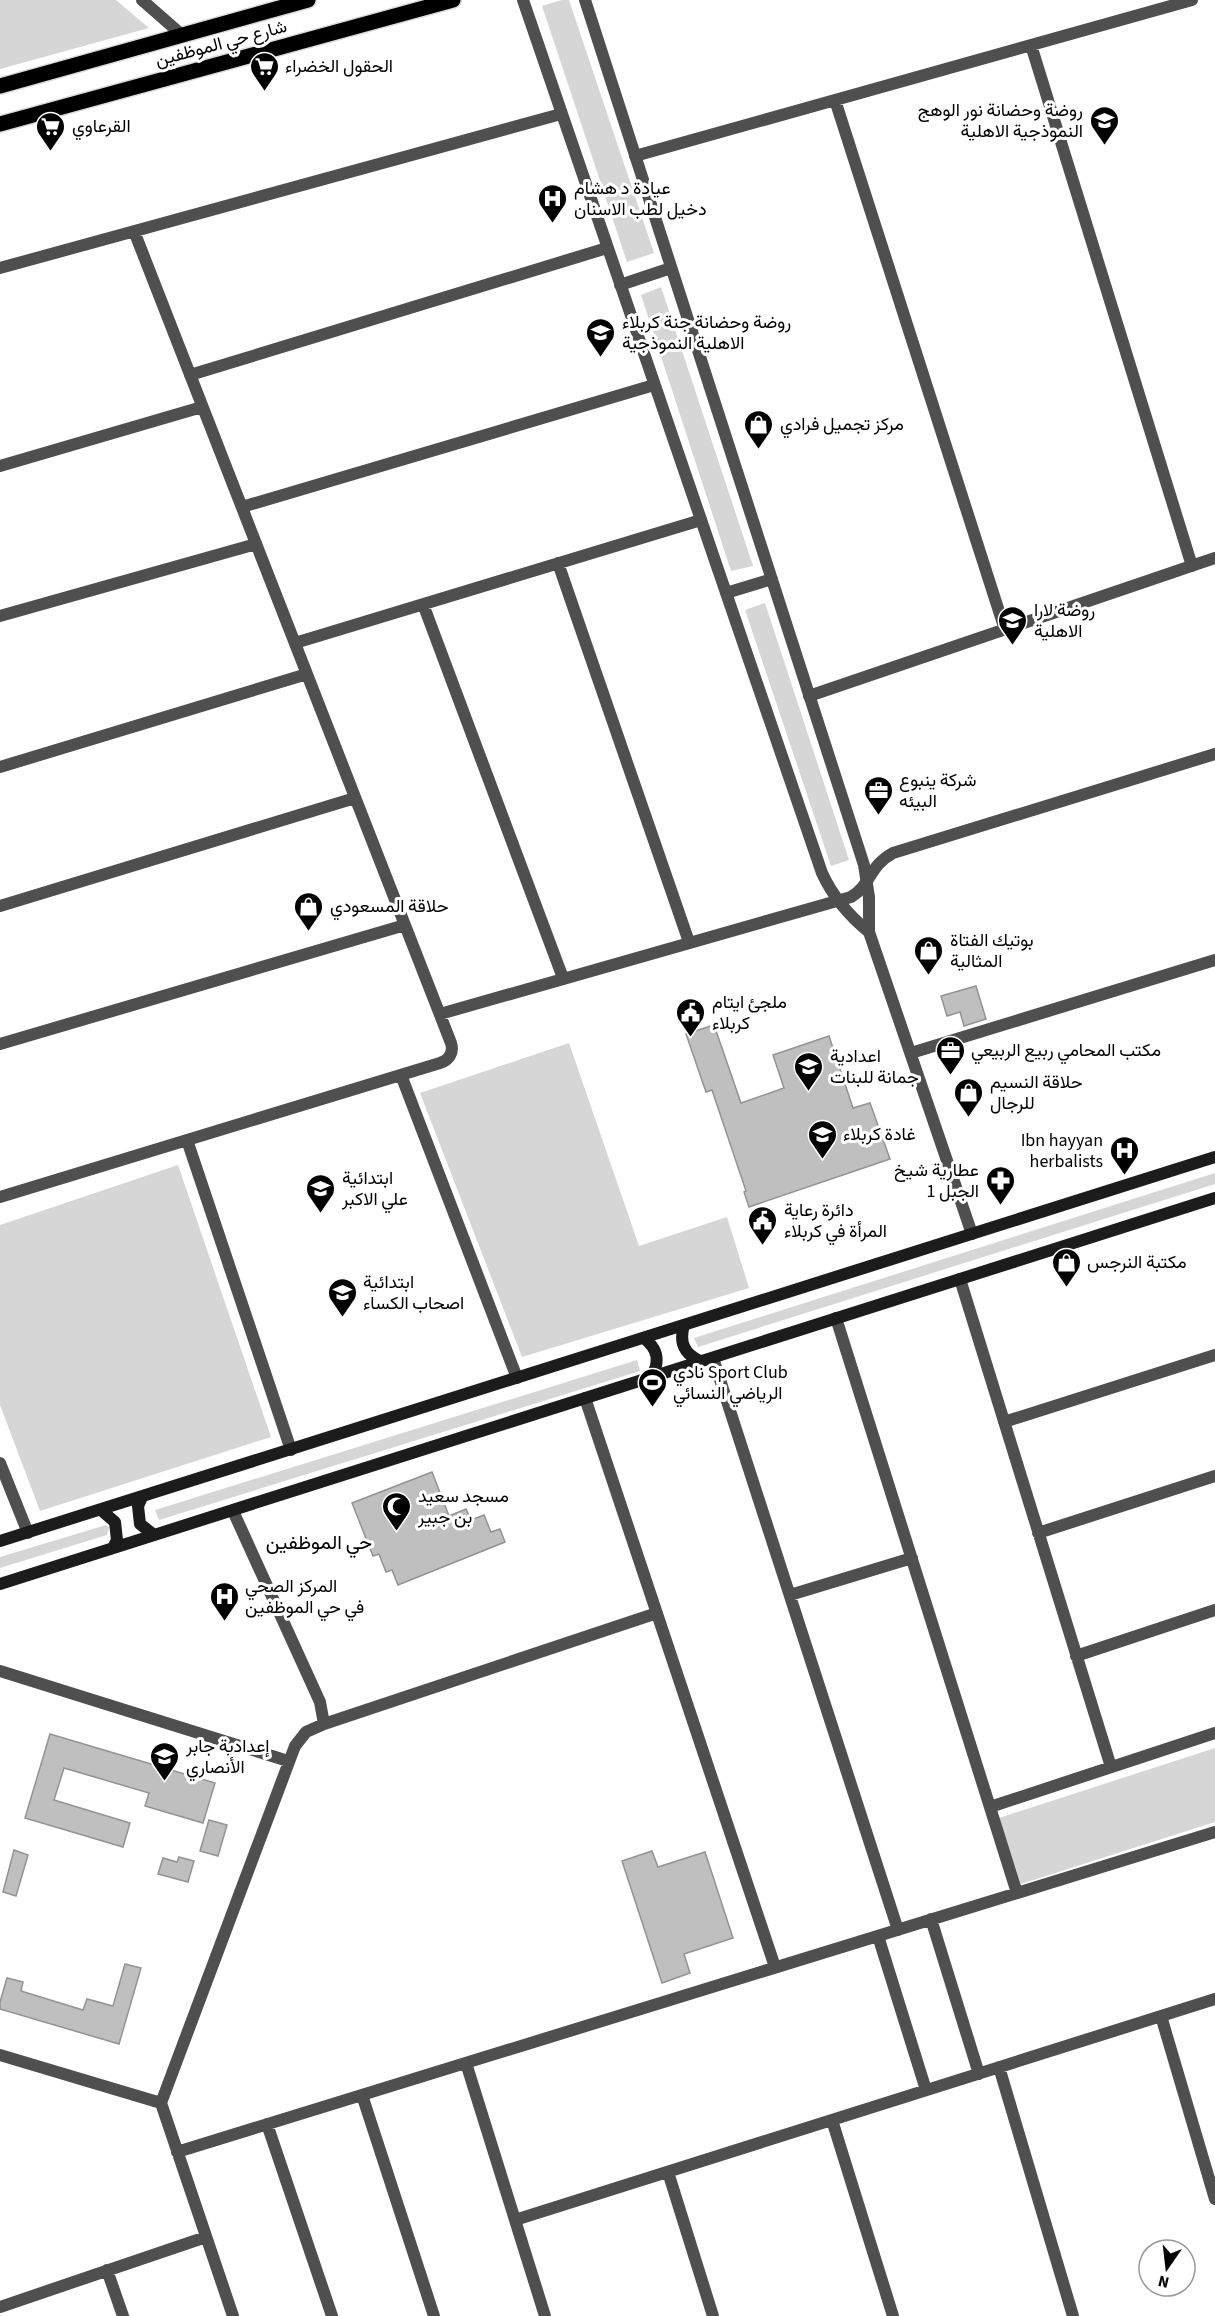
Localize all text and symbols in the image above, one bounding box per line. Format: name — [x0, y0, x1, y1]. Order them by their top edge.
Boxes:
street label: شارع حي الموظفين — [152, 14, 290, 75]
supermarket icon: الحقول الخضراء — [248, 50, 280, 92]
place label: الحقول الخضراء — [285, 54, 393, 79]
place label: روضة وحضانة نور الوهج النموذجية الاهلية — [918, 98, 1083, 144]
school or university icon: روضة وحضانة نور الوهج النموذجية الاهلية — [1088, 104, 1120, 146]
supermarket icon: القرعاوي — [35, 110, 67, 152]
place label: القرعاوي — [72, 114, 131, 141]
place label: عيادة د هشام دخيل لطب الاسنان — [574, 176, 707, 222]
hospital icon: عيادة د هشام دخيل لطب الاسنان — [537, 182, 569, 224]
place label: روضة وحضانة جنة كربلاء الاهلية النموذجية — [622, 310, 791, 356]
school or university icon: روضة وحضانة جنة كربلاء الاهلية النموذجية — [585, 316, 617, 358]
shop icon: مركز تجميل فرادي — [743, 408, 775, 450]
place label: مركز تجميل فرادي — [780, 412, 904, 439]
place label: روضة لارا الاهلية — [1034, 598, 1095, 644]
school or university icon: روضة لارا الاهلية — [997, 604, 1029, 646]
place label: شركة ينبوع البيئه — [899, 768, 976, 814]
office icon: شركة ينبوع البيئه — [862, 774, 894, 816]
shop icon: حلاقة المسعودي — [293, 890, 325, 932]
place label: حلاقة المسعودي — [330, 894, 449, 921]
place label: بوتيك الفتاة المثالية — [950, 928, 1034, 974]
shop icon: بوتيك الفتاة المثالية — [913, 934, 945, 976]
place label: ملجئ ايتام كربلاء — [712, 990, 787, 1036]
public building icon: ملجئ ايتام كربلاء — [675, 996, 707, 1038]
office icon: مكتب المحامي ربيع الربيعي — [934, 1034, 966, 1076]
place label: مكتب المحامي ربيع الربيعي — [971, 1038, 1161, 1065]
place label: اعدادية جمانة للبنات — [830, 1044, 919, 1090]
school or university icon: اعدادية جمانة للبنات — [793, 1050, 825, 1092]
place label: حلاقة النسيم للرجال — [990, 1070, 1083, 1116]
shop icon: حلاقة النسيم للرجال — [953, 1076, 985, 1118]
school or university icon: غادة كربلاء — [806, 1118, 838, 1160]
place label: غادة كربلاء — [843, 1122, 916, 1147]
place label: Ibn hayyan herbalists — [1021, 1128, 1103, 1174]
hospital icon: Ibn hayyan herbalists — [1108, 1134, 1140, 1176]
place label: عطارية شيخ الجبل 1 — [894, 1158, 979, 1204]
pharmacy icon: عطارية شيخ الجبل 1 — [984, 1164, 1016, 1206]
place label: ابتدائية علي الاكبر — [341, 1166, 408, 1214]
school or university icon: ابتدائية علي الاكبر — [305, 1172, 337, 1214]
place label: دائرة رعاية المرأة في كربلاء — [784, 1198, 887, 1246]
public building icon: دائرة رعاية المرأة في كربلاء — [747, 1204, 779, 1246]
shop icon: مكتبة النرجس — [1050, 1246, 1082, 1288]
place label: مكتبة النرجس — [1087, 1250, 1187, 1275]
place label: ابتدائية اصحاب الكساء — [363, 1270, 464, 1316]
school or university icon: ابتدائية اصحاب الكساء — [326, 1276, 358, 1318]
place label: نادي Sport Club الرياضي النسائي — [673, 1360, 788, 1408]
sports icon: نادي Sport Club الرياضي النسائي — [636, 1366, 668, 1408]
place label: مسجد سعيد بن جبير — [417, 1484, 509, 1530]
mosque icon: مسجد سعيد بن جبير — [381, 1490, 413, 1532]
district label: حي الموظفين — [266, 1529, 372, 1559]
place label: المركز الصحي في حي الموظفين — [245, 1574, 364, 1622]
hospital icon: المركز الصحي في حي الموظفين — [208, 1580, 240, 1622]
place label: إعدادية جابر الأنصاري — [185, 1734, 270, 1782]
school or university icon: إعدادية جابر الأنصاري — [149, 1740, 181, 1782]
north arrow — [1137, 2238, 1197, 2298]
text: N — [1156, 2270, 1171, 2294]

